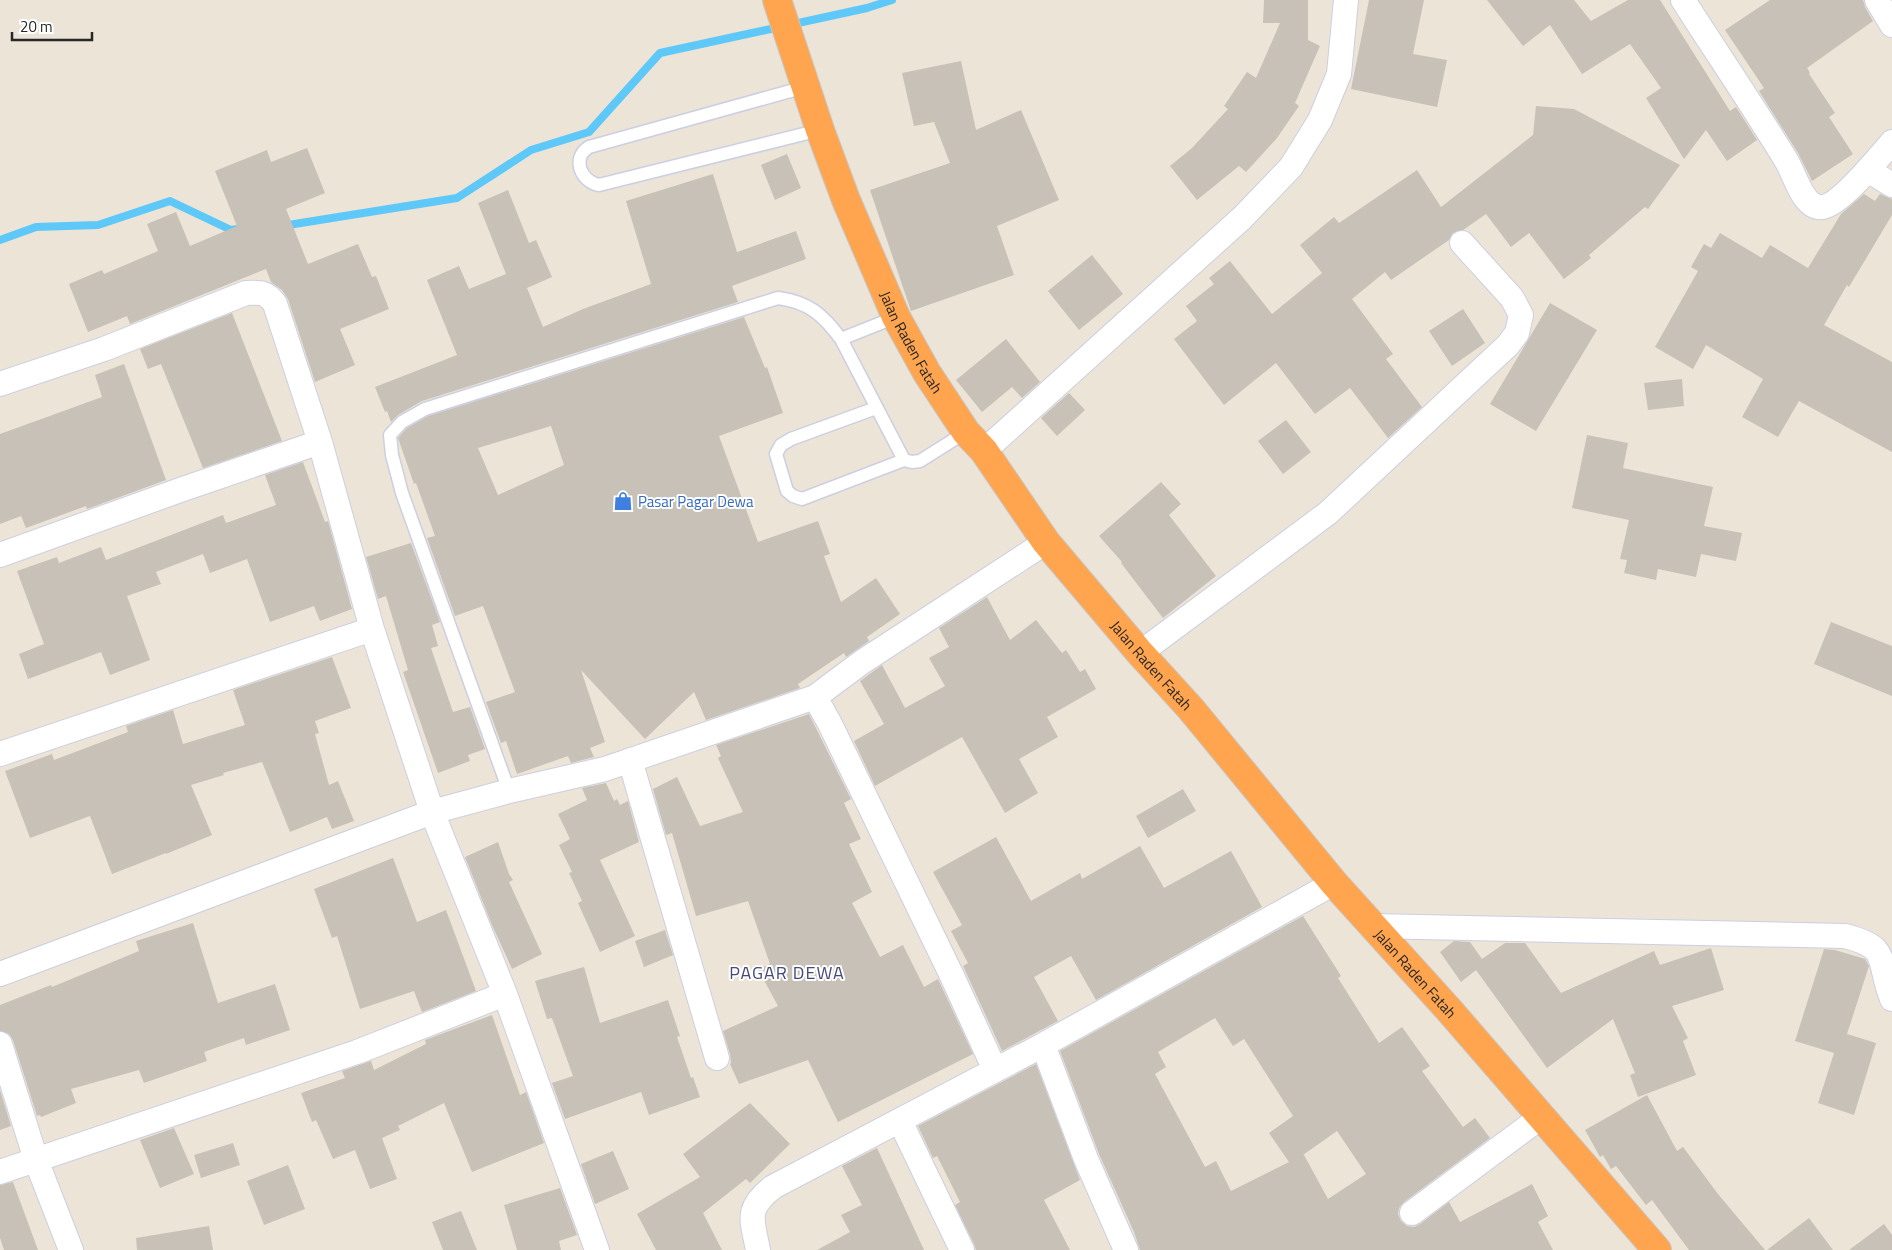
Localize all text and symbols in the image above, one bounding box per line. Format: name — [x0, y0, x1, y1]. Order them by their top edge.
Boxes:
scale bar — [12, 10, 92, 42]
text: 20 m — [20, 15, 53, 38]
street label: Jalan Raden Fatah — [875, 287, 949, 398]
shop icon: Pasar Pagar Dewa — [612, 490, 634, 512]
place label: Pasar Pagar Dewa — [638, 490, 754, 513]
street label: Jalan Raden Fatah — [1105, 615, 1198, 715]
street label: Jalan Raden Fatah — [1369, 923, 1462, 1023]
district label: PAGAR DEWA — [729, 959, 845, 986]

